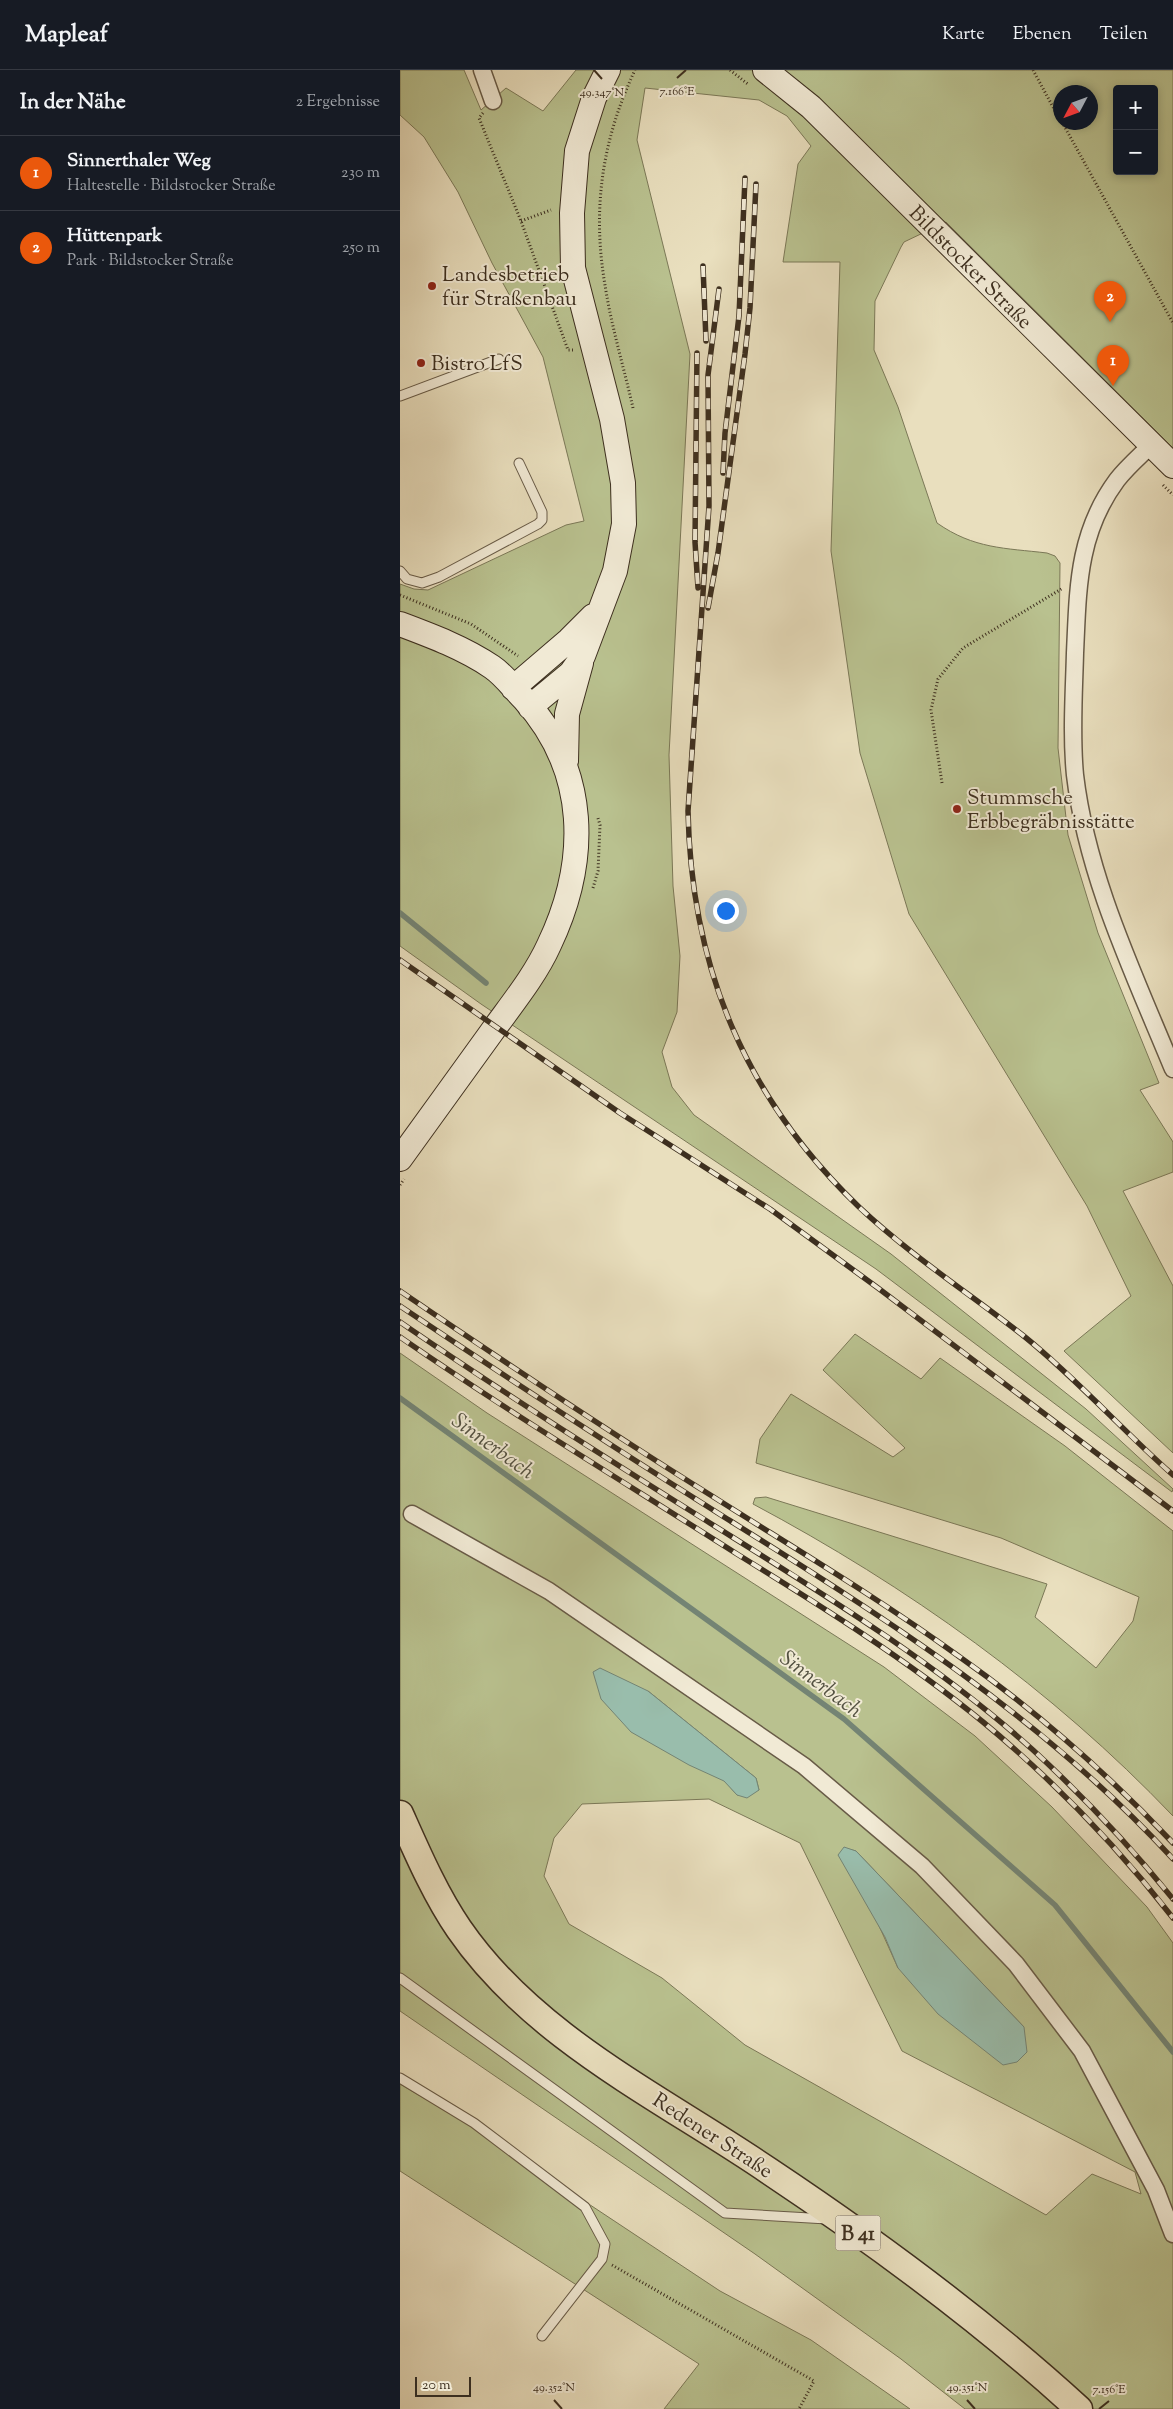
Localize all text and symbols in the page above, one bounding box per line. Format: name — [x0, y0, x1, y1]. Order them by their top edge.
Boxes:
text: Mapleaf — [25, 18, 108, 52]
text: Karte — [942, 22, 985, 48]
text: Ebenen — [1013, 22, 1072, 48]
text: Teilen — [1100, 22, 1148, 48]
text: 7.166°E — [660, 83, 695, 101]
text: 49.347°N — [580, 84, 625, 102]
north arrow — [1053, 85, 1098, 130]
map controls — [1113, 85, 1158, 175]
button: + — [1113, 85, 1158, 130]
text: In der Nähe — [20, 88, 126, 118]
text: 2 Ergebnisse — [296, 91, 380, 114]
button: − — [1113, 130, 1158, 175]
text: Sinnerthaler Weg — [67, 148, 211, 175]
text: 1 — [33, 162, 39, 185]
text: 230 m — [341, 162, 380, 185]
text: Haltestelle · Bildstocker Straße — [67, 175, 276, 198]
street label: Bildstocker Straße — [901, 200, 1038, 337]
text: Hüttenpark — [67, 223, 162, 250]
text: 2 — [32, 237, 40, 260]
text: 250 m — [342, 237, 380, 260]
text: Park · Bildstocker Straße — [67, 250, 234, 273]
place label: Landesbetrieb für Straßenbau — [442, 261, 577, 315]
marker: Landesbetrieb für Straßenbau — [426, 280, 438, 292]
pin: 2 — [1094, 281, 1126, 322]
pin: 1 — [1097, 345, 1129, 386]
place label: Bistro LfS — [431, 350, 523, 380]
marker: Bistro LfS — [415, 357, 427, 369]
place label: Stummsche Erbbegräbnisstätte — [967, 784, 1135, 838]
marker: Stummsche Erbbegräbnisstätte — [951, 803, 963, 815]
your location — [713, 898, 739, 924]
water label: Sinnerbach — [444, 1406, 541, 1489]
water label: Sinnerbach — [772, 1644, 868, 1727]
street label: Redener Straße — [646, 2086, 778, 2187]
road number: B 41 — [836, 2216, 880, 2250]
scale bar — [415, 2374, 471, 2397]
text: 20 m — [422, 2376, 451, 2396]
text: 49.352°N — [533, 2379, 575, 2397]
text: 49.351°N — [947, 2379, 988, 2397]
text: 7.156°E — [1093, 2381, 1126, 2399]

